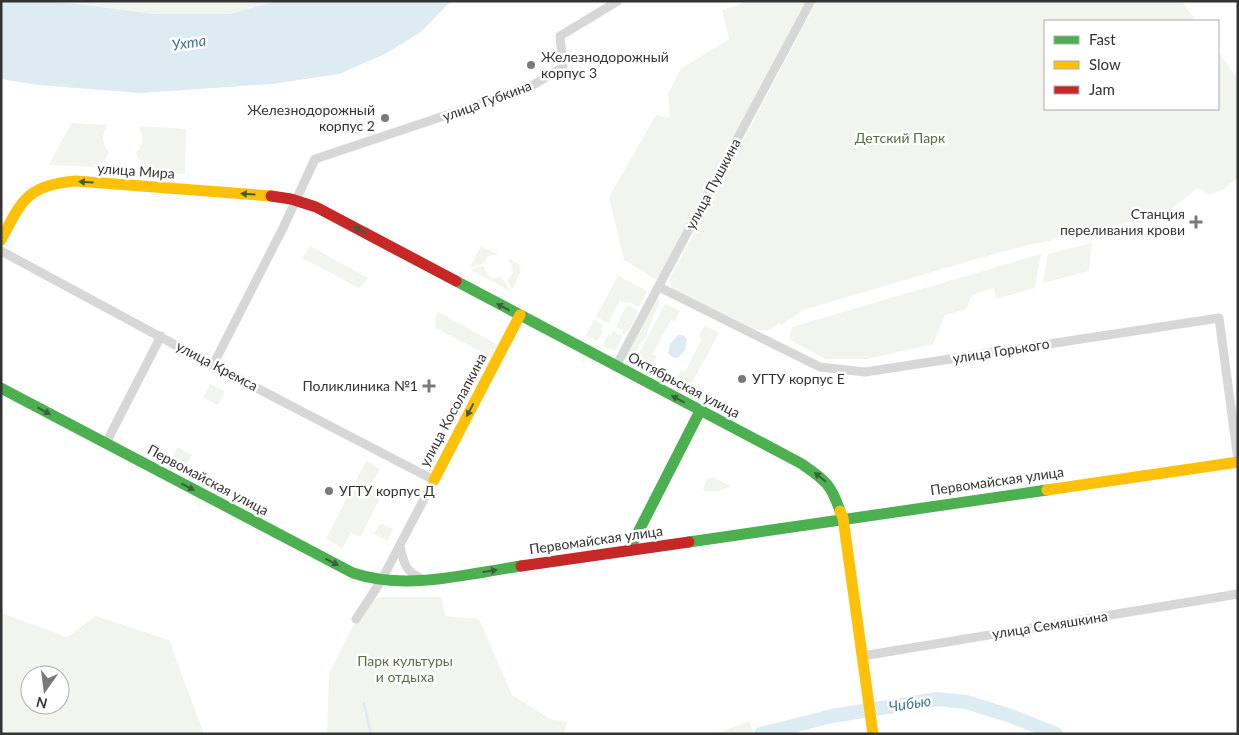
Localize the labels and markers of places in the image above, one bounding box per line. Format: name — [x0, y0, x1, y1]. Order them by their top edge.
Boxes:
place label: Железнодорожный корпус 3 — [541, 48, 669, 81]
marker: Железнодорожный корпус 3 — [525, 59, 537, 71]
place label: Железнодорожный корпус 2 — [247, 101, 375, 134]
marker: Железнодорожный корпус 2 — [379, 112, 391, 124]
place label: Станция переливания крови — [1060, 205, 1185, 238]
marker: Станция переливания крови — [1189, 215, 1203, 229]
place label: УГТУ корпус Е — [752, 370, 845, 387]
marker: УГТУ корпус Е — [736, 373, 748, 385]
place label: Поликлиника №1 — [302, 377, 418, 394]
marker: Поликлиника №1 — [422, 379, 436, 393]
place label: УГТУ корпус Д — [339, 482, 435, 499]
marker: УГТУ корпус Д — [323, 485, 335, 497]

